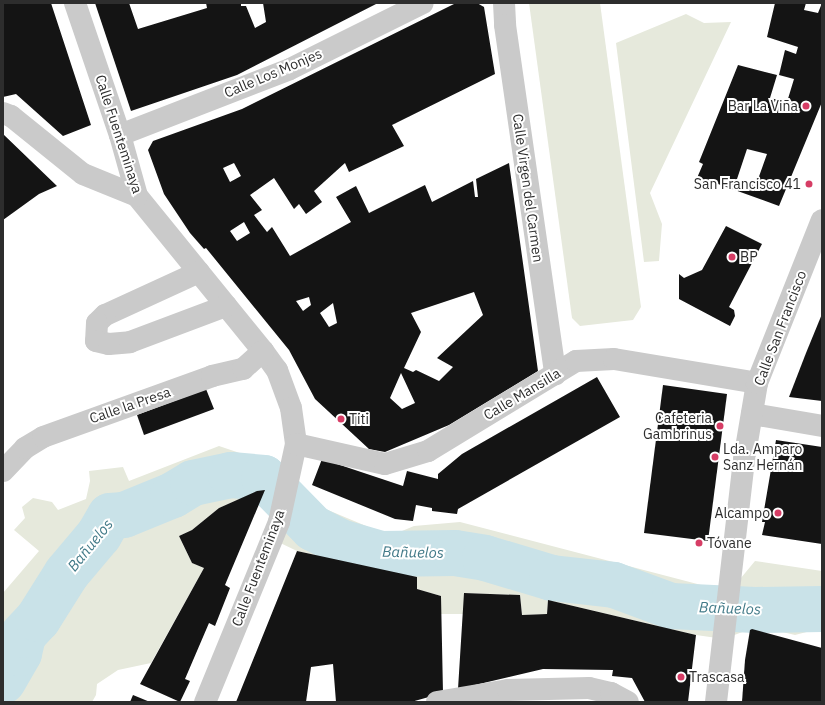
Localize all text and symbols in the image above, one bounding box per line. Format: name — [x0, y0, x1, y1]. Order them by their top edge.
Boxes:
street label: Calle Los Monjes — [222, 45, 324, 101]
street label: Calle Fuenteminaya — [92, 73, 146, 195]
place label: Bar La Viña — [728, 98, 798, 114]
marker: Bar La Viña — [801, 101, 811, 111]
street label: Calle Virgen del Carmen — [509, 113, 547, 263]
place label: San Francisco 41 — [694, 176, 801, 192]
marker: San Francisco 41 — [804, 179, 814, 189]
place label: BP — [740, 249, 758, 265]
marker: BP — [727, 252, 737, 262]
street label: Calle San Francisco — [750, 268, 810, 388]
street label: Calle Mansilla — [480, 364, 564, 424]
street label: Calle la Presa — [87, 383, 173, 427]
place label: Cafeteria Gambrinus — [643, 410, 712, 442]
place label: Titi — [349, 411, 369, 427]
marker: Titi — [336, 414, 346, 424]
marker: Cafeteria Gambrinus — [715, 421, 725, 431]
place label: Lda. Amparo Sanz Hernán — [723, 441, 802, 474]
marker: Lda. Amparo Sanz Hernán — [710, 452, 720, 462]
place label: Alcampo — [715, 505, 770, 521]
street label: Calle Fuenteminaya — [228, 507, 288, 629]
marker: Alcampo — [773, 508, 783, 518]
water label: Bañuelos — [64, 515, 116, 575]
place label: Tóvane — [707, 535, 752, 551]
marker: Tóvane — [694, 538, 704, 548]
water label: Bañuelos — [382, 542, 444, 562]
water label: Bañuelos — [699, 598, 761, 618]
place label: Trascasa — [689, 669, 745, 685]
marker: Trascasa — [676, 672, 686, 682]

